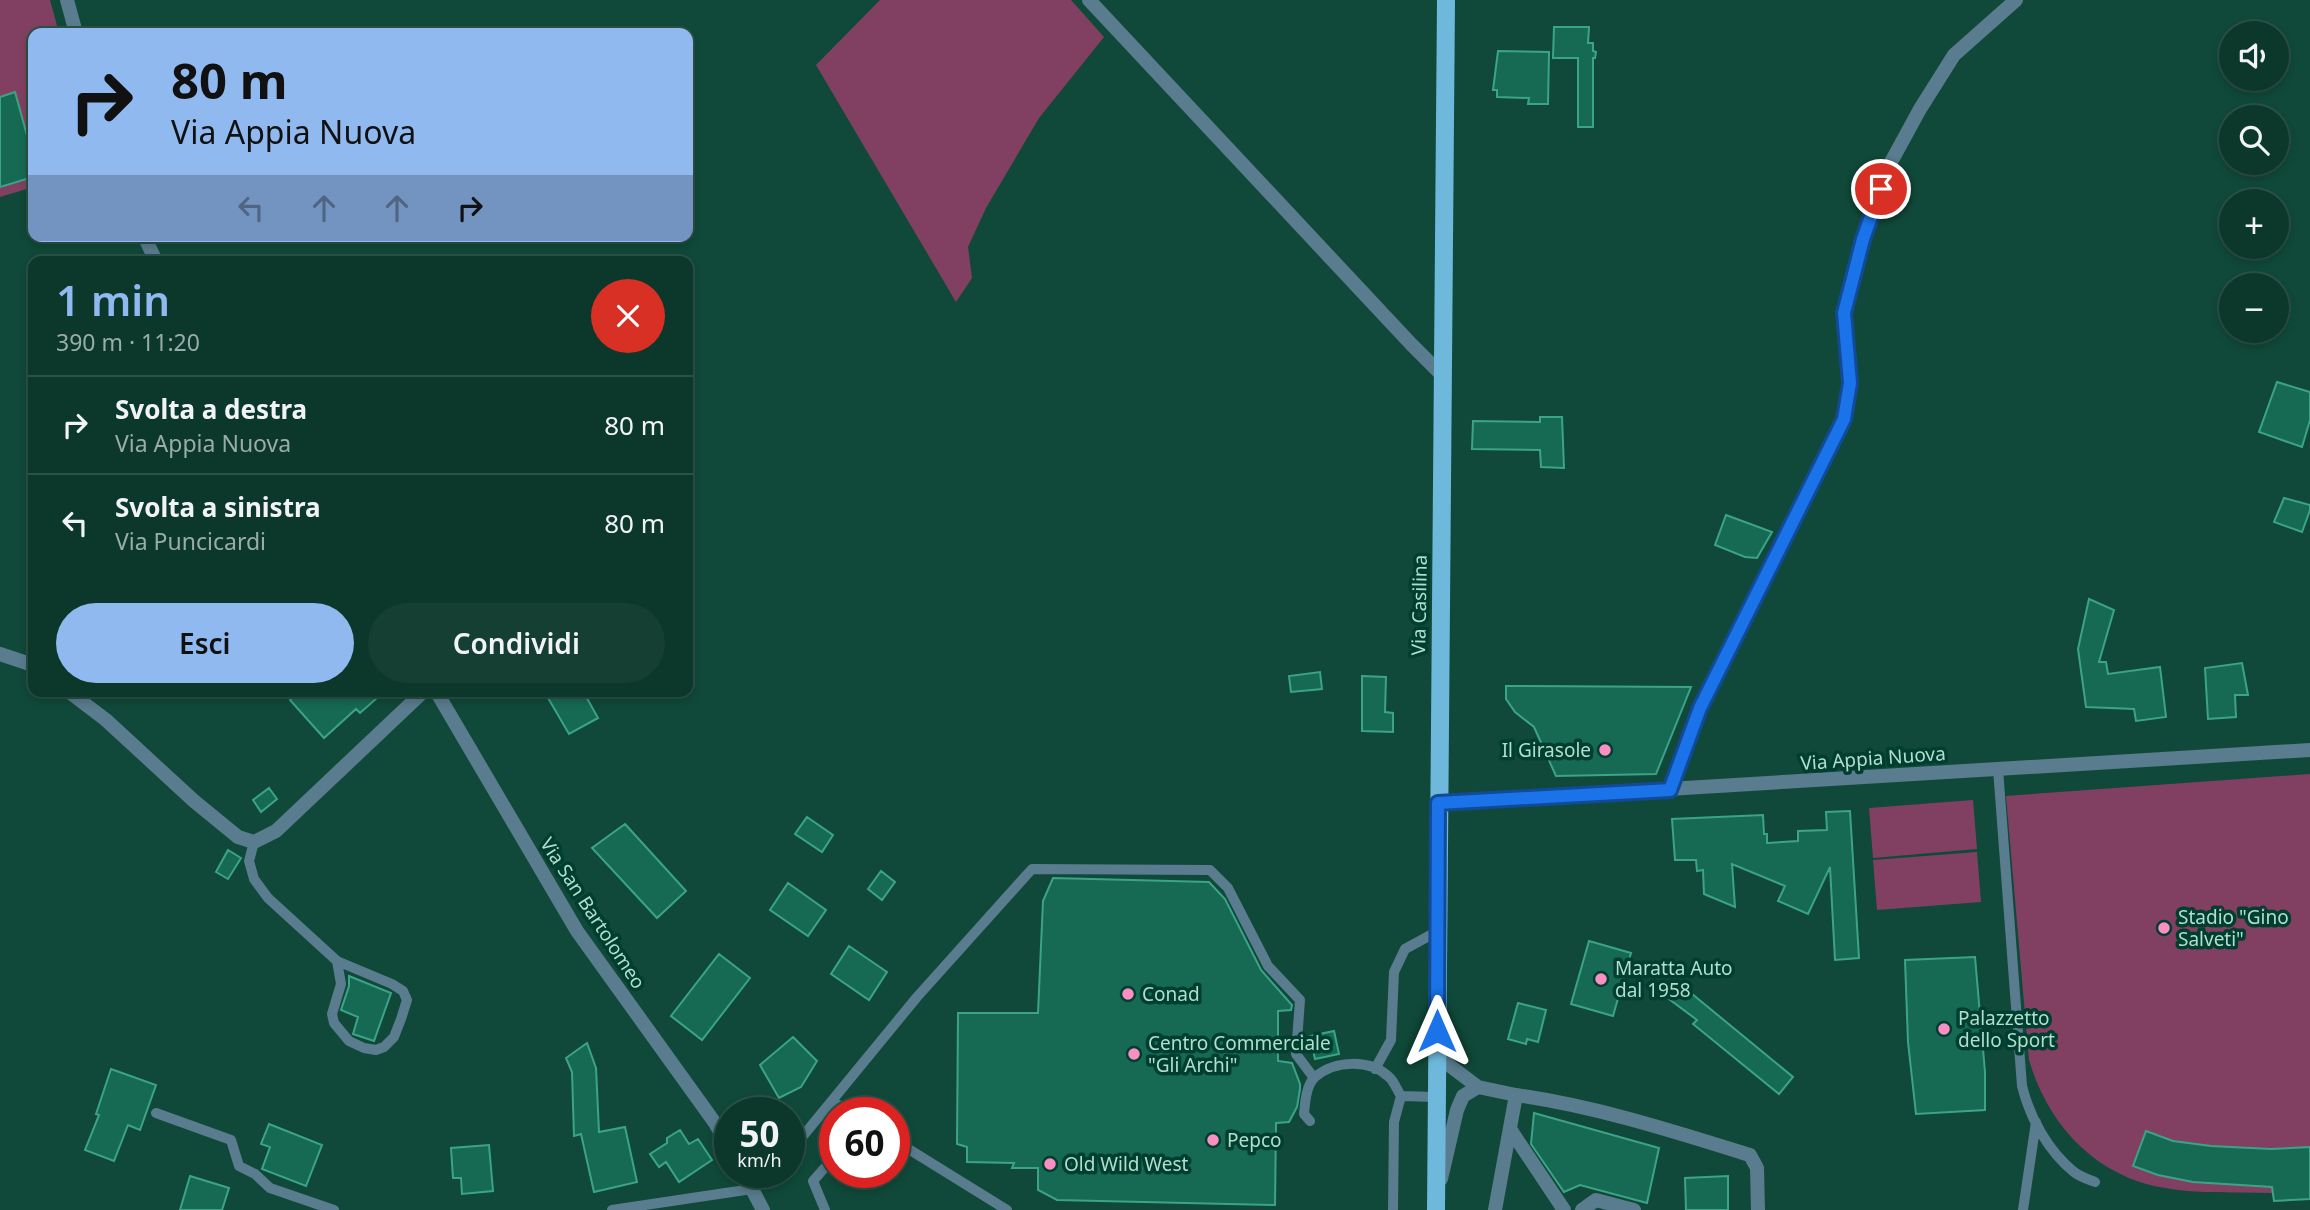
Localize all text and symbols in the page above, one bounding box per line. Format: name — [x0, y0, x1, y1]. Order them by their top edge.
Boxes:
map controls — [2219, 21, 2289, 343]
button: sound — [2219, 21, 2289, 91]
text: 80 m — [171, 47, 288, 113]
icon: right — [56, 56, 147, 147]
button: search — [2219, 105, 2289, 175]
text: Via Appia Nuova — [171, 110, 416, 153]
pin — [1851, 159, 1911, 219]
icon: arrive — [1862, 170, 1900, 208]
icon: left — [232, 189, 270, 227]
icon: ahead — [305, 189, 343, 227]
icon: ahead — [378, 189, 416, 227]
icon: right — [451, 189, 489, 227]
button: + — [2219, 189, 2289, 259]
text: 1 min — [56, 271, 170, 328]
button: − — [2219, 273, 2289, 343]
button: close — [591, 279, 665, 353]
text: 390 m · 11:20 — [56, 326, 200, 358]
text: Svolta a destra — [115, 391, 307, 427]
icon: right — [56, 406, 94, 444]
text: 80 m — [604, 407, 665, 443]
text: Via Appia Nuova — [115, 427, 291, 459]
text: Svolta a sinistra — [115, 489, 321, 525]
icon: left — [56, 504, 94, 542]
text: 80 m — [604, 505, 665, 541]
text: Via Puncicardi — [115, 525, 266, 557]
street label: Via Casilina — [1405, 554, 1433, 656]
button: Esci — [56, 603, 354, 683]
button: Condividi — [368, 603, 665, 683]
place label: Il Girasole — [1502, 737, 1591, 763]
street label: Via Appia Nuova — [1800, 740, 1946, 776]
marker: Il Girasole — [1597, 742, 1613, 758]
street label: Via San Bartolomeo — [534, 832, 652, 994]
place label: Stadio "Gino Salveti" — [2178, 904, 2289, 952]
marker: Stadio "Gino Salveti" — [2156, 920, 2172, 936]
place label: Maratta Auto dal 1958 — [1615, 955, 1733, 1003]
marker: Maratta Auto dal 1958 — [1593, 971, 1609, 987]
place label: Conad — [1142, 981, 1200, 1007]
marker: Conad — [1120, 986, 1136, 1002]
position arrow — [1400, 994, 1474, 1068]
place label: Palazzetto dello Sport — [1958, 1005, 2055, 1053]
marker: Palazzetto dello Sport — [1936, 1021, 1952, 1037]
place label: Centro Commerciale "Gli Archi" — [1148, 1030, 1331, 1078]
marker: Centro Commerciale "Gli Archi" — [1126, 1046, 1142, 1062]
speed limit sign: 60 — [819, 1097, 910, 1188]
text: 50 — [739, 1110, 780, 1157]
place label: Pepco — [1227, 1127, 1282, 1153]
marker: Pepco — [1205, 1132, 1221, 1148]
text: km/h — [737, 1148, 782, 1172]
place label: Old Wild West — [1064, 1151, 1189, 1177]
marker: Old Wild West — [1042, 1156, 1058, 1172]

